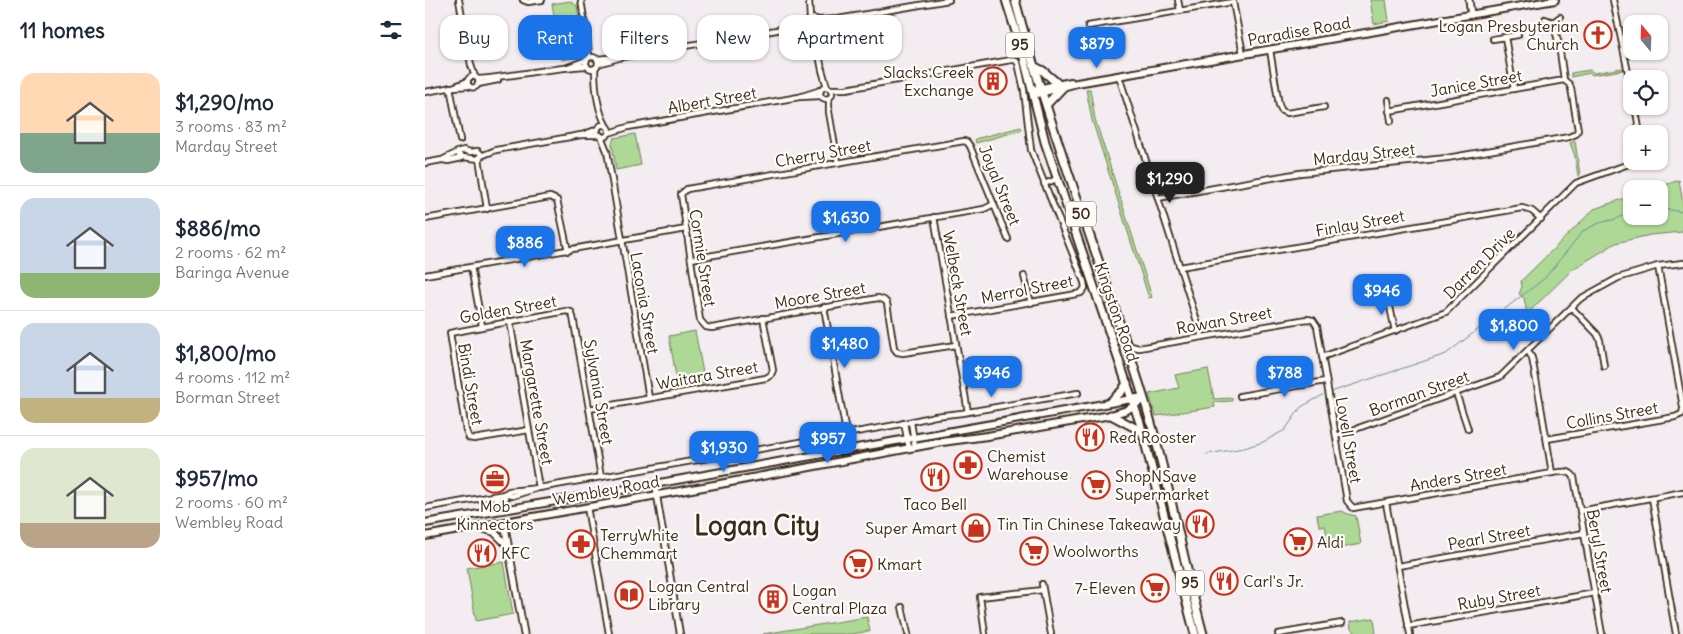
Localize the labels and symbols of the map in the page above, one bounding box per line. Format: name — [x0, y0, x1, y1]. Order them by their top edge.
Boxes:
street label: Paradise Road — [1246, 12, 1352, 50]
north arrow — [1623, 15, 1667, 60]
place label: Logan Presbyterian Church — [1439, 16, 1579, 54]
church icon: Logan Presbyterian Church — [1583, 20, 1613, 50]
pin: $879 — [1067, 27, 1127, 69]
road number: 95 — [1006, 32, 1034, 58]
place label: Slacks Creek Exchange — [883, 62, 974, 100]
street label: Janice Street — [1428, 65, 1524, 101]
building icon: Slacks Creek Exchange — [978, 66, 1008, 96]
street label: Albert Street — [666, 82, 759, 118]
street label: Cherry Street — [773, 135, 873, 171]
street label: Marday Street — [1312, 139, 1417, 169]
street label: Joyal Street — [975, 142, 1025, 229]
pin: $1,290 — [1129, 162, 1211, 204]
pin: $1,630 — [805, 200, 887, 243]
road number: 50 — [1066, 202, 1096, 226]
street label: Finlay Street — [1314, 205, 1407, 241]
street label: Cormie Street — [685, 208, 721, 309]
street label: Darren Drive — [1439, 223, 1519, 303]
pin: $886 — [495, 226, 555, 268]
street label: Welbeck Street — [939, 229, 977, 338]
street label: Laconia Street — [626, 250, 664, 356]
street label: Kingston Road — [1091, 260, 1143, 364]
street label: Merrol Street — [979, 270, 1075, 308]
pin: $946 — [1352, 274, 1412, 316]
street label: Moore Street — [773, 277, 868, 313]
street label: Golden Street — [458, 291, 559, 327]
street label: Rowan Street — [1175, 302, 1274, 338]
pin: $1,800 — [1473, 308, 1555, 351]
pin: $1,480 — [804, 326, 886, 369]
street label: Margarette Street — [516, 338, 558, 467]
street label: Sylvania Street — [580, 338, 618, 447]
street label: Bindi Street — [454, 341, 488, 427]
street label: Waitara Street — [654, 356, 760, 394]
pin: $946 — [962, 356, 1022, 398]
pin: $788 — [1255, 356, 1315, 398]
street label: Borman Street — [1366, 365, 1472, 420]
street label: Lovell Street — [1332, 395, 1367, 485]
street label: Collins Street — [1564, 397, 1660, 433]
pin: $957 — [798, 422, 858, 464]
restaurant icon: Red Rooster — [1075, 422, 1105, 452]
place label: Red Rooster — [1109, 427, 1197, 447]
pin: $1,930 — [683, 430, 765, 473]
place label: Chemist Warehouse — [987, 446, 1068, 484]
pharmacy icon: Chemist Warehouse — [953, 450, 983, 480]
street label: Anders Street — [1408, 459, 1508, 495]
restaurant icon: Taco Bell — [920, 462, 950, 492]
office icon: Mob Kinnectors — [480, 464, 510, 494]
place label: ShopNSave Supermarket — [1115, 466, 1210, 504]
supermarket icon: ShopNSave Supermarket — [1081, 470, 1111, 500]
street label: Wembley Road — [551, 471, 661, 509]
place label: Taco Bell — [903, 494, 967, 514]
place label: Mob Kinnectors — [457, 496, 533, 534]
street label: Beryl Street — [1583, 507, 1617, 595]
district label: Logan City — [694, 509, 820, 542]
restaurant icon: Tin Tin Chinese Takeaway — [1185, 509, 1215, 539]
shop icon: Super Amart — [961, 513, 991, 543]
place label: Tin Tin Chinese Takeaway — [997, 514, 1181, 534]
place label: Super Amart — [865, 518, 958, 538]
street label: Pearl Street — [1446, 520, 1532, 554]
place label: TerryWhite Chemmart — [600, 525, 679, 563]
supermarket icon: Aldi — [1283, 527, 1313, 557]
pharmacy icon: TerryWhite Chemmart — [566, 529, 596, 559]
place label: Aldi — [1317, 532, 1344, 552]
supermarket icon: Woolworths — [1019, 536, 1049, 566]
restaurant icon: KFC — [467, 538, 497, 568]
place label: Woolworths — [1053, 541, 1139, 561]
place label: KFC — [501, 543, 530, 563]
supermarket icon: Kmart — [843, 549, 873, 579]
place label: Kmart — [877, 554, 923, 574]
restaurant icon: Carl's Jr. — [1209, 566, 1239, 596]
road number: 95 — [1176, 570, 1204, 596]
place label: Carl's Jr. — [1243, 571, 1304, 591]
supermarket icon: 7-Eleven — [1140, 573, 1170, 603]
place label: Logan Central Library — [648, 576, 749, 614]
place label: 7-Eleven — [1075, 578, 1136, 598]
library icon: Logan Central Library — [614, 580, 644, 610]
place label: Logan Central Plaza — [792, 580, 887, 618]
street label: Ruby Street — [1456, 580, 1543, 614]
building icon: Logan Central Plaza — [758, 584, 788, 614]

